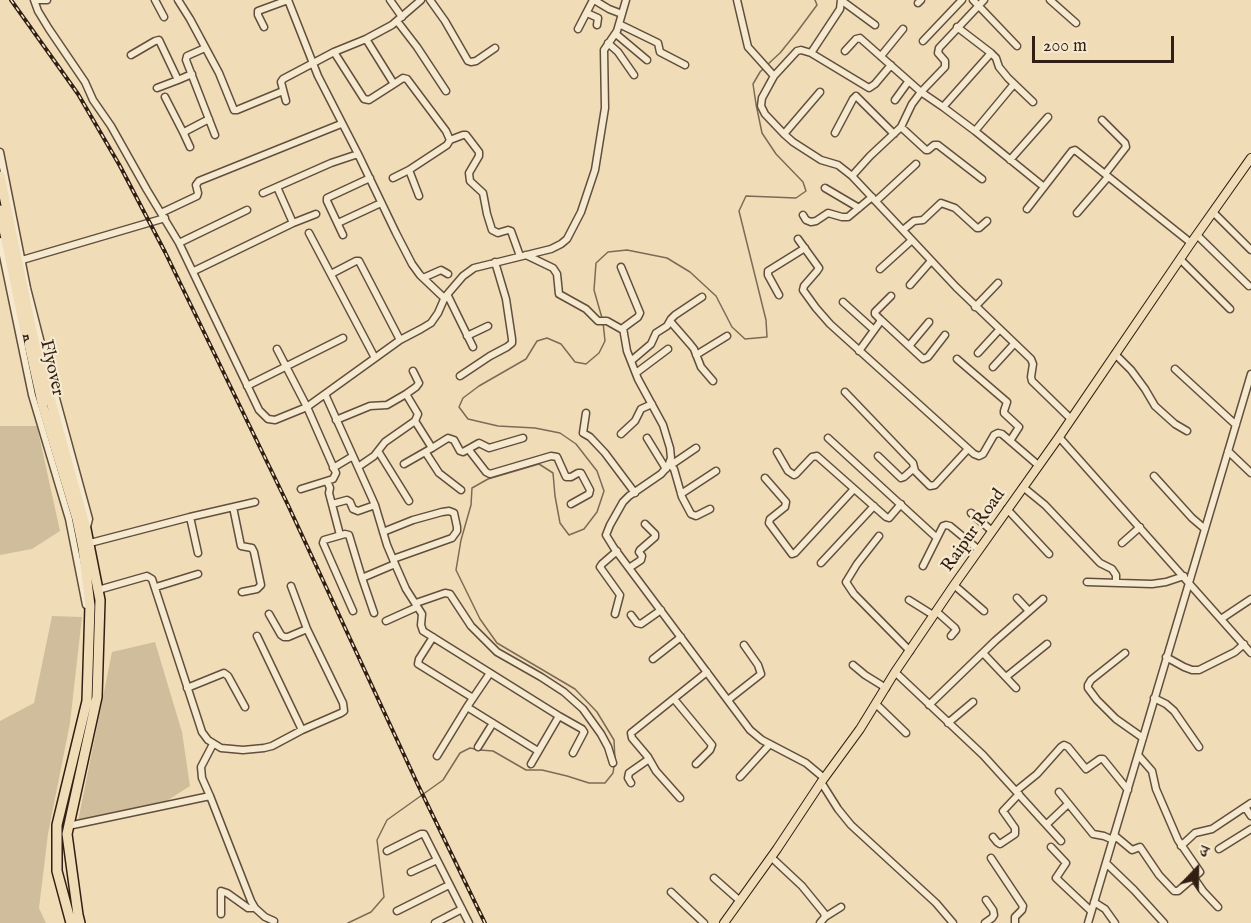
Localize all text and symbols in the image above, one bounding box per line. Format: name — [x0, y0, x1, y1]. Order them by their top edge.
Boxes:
scale bar — [1035, 24, 1178, 62]
text: 200 m — [1043, 35, 1087, 58]
street label: Flyover — [34, 338, 68, 398]
street label: Raipur Road — [938, 485, 1010, 577]
north arrow — [1167, 839, 1227, 899]
text: उ — [1196, 842, 1211, 863]

